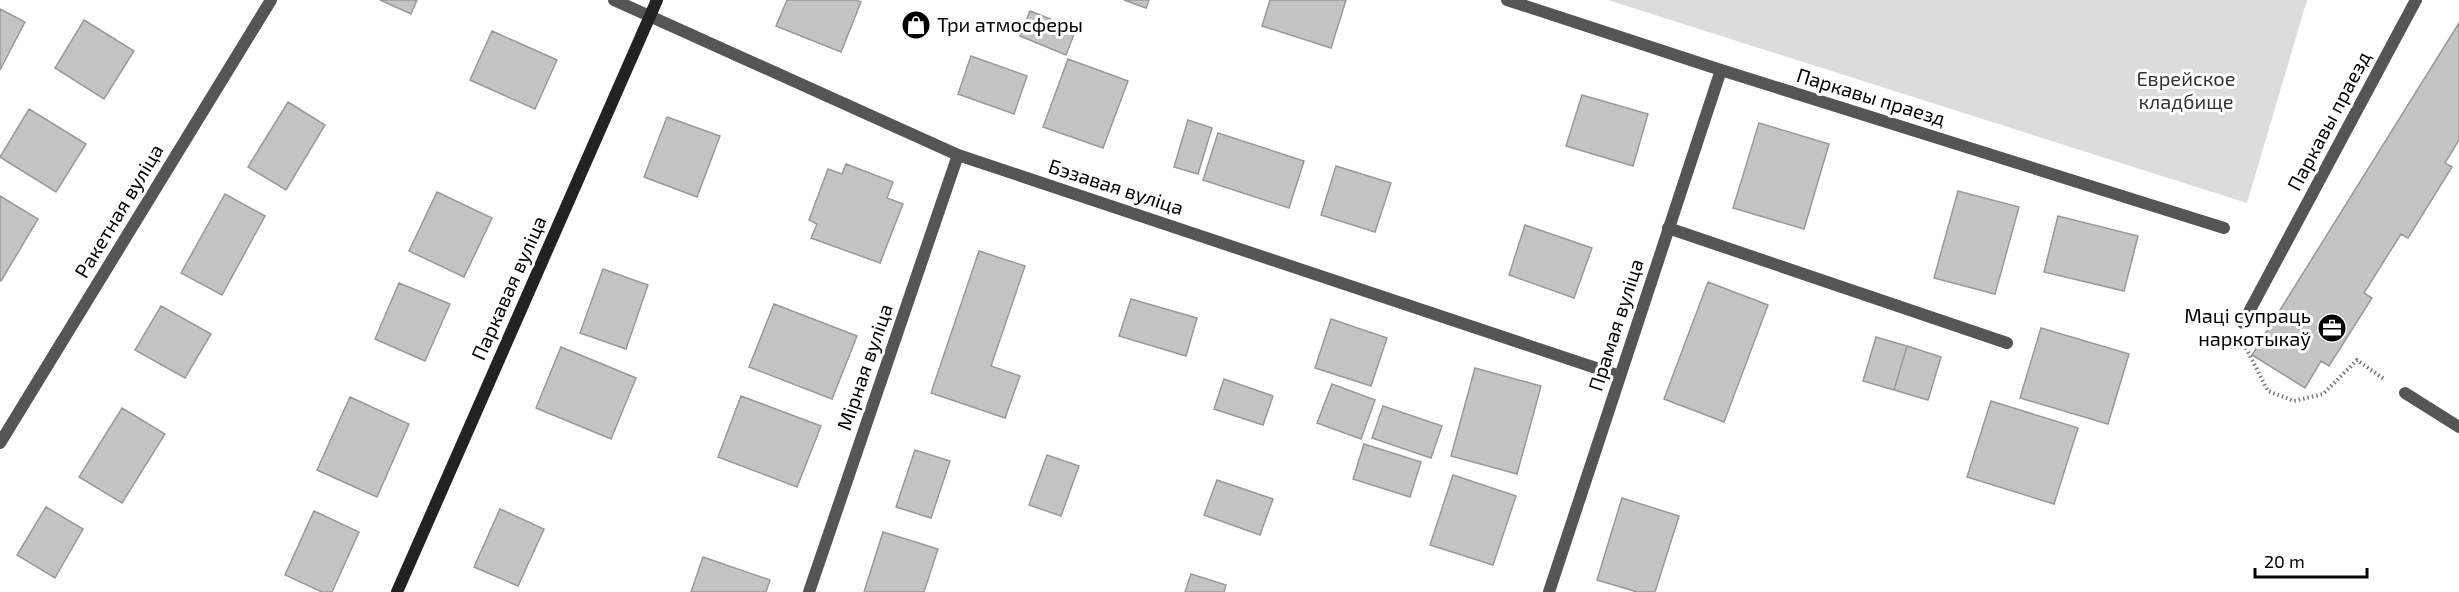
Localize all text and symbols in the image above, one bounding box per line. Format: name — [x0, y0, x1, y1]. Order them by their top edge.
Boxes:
shop icon: Три атмосферы — [900, 9, 932, 41]
place label: Три атмосферы — [937, 12, 1083, 36]
street label: Паркавы праезд — [2281, 47, 2375, 194]
street label: Паркавы праезд — [1794, 62, 1949, 130]
park label: Еврейское кладбище — [2136, 66, 2236, 113]
street label: Ракетная вуліца — [69, 139, 168, 282]
street label: Бэзавая вуліца — [1045, 153, 1187, 220]
street label: Паркавая вуліца — [466, 212, 552, 364]
street label: Прамая вуліца — [1582, 256, 1649, 394]
street label: Мірная вуліца — [831, 300, 898, 433]
place label: Маці супраць наркотыкаў — [2184, 303, 2311, 351]
office icon: Маці супраць наркотыкаў — [2316, 312, 2348, 344]
scale bar — [2255, 541, 2368, 579]
text: 20 m — [2264, 550, 2305, 572]

